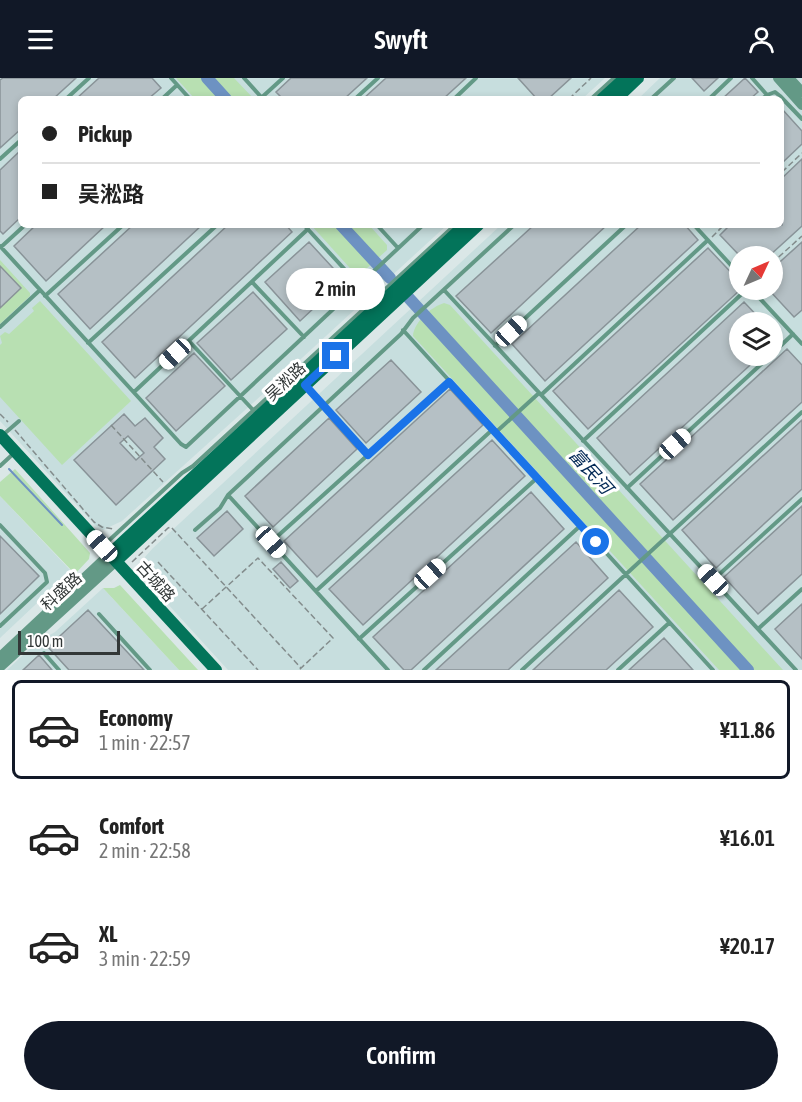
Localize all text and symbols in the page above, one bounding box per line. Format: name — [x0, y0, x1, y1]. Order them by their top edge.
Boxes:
icon: menu — [24, 23, 57, 56]
icon: person — [745, 23, 778, 56]
text: Swyft — [374, 24, 428, 55]
text: Pickup — [78, 121, 133, 147]
text: 吴淞路 — [78, 181, 144, 207]
north arrow — [729, 246, 783, 300]
map controls — [729, 246, 783, 366]
callout: 2 min — [286, 269, 386, 311]
text: 2 min — [315, 277, 356, 300]
car — [492, 312, 530, 350]
button: layers — [729, 312, 783, 366]
car — [156, 335, 194, 373]
route end — [322, 342, 349, 369]
street label: 吴淞路 — [261, 358, 309, 404]
car — [656, 425, 694, 463]
water label: 富民河 — [565, 444, 619, 500]
car — [252, 523, 290, 561]
car — [83, 527, 121, 565]
route start — [582, 528, 609, 555]
car — [411, 555, 449, 593]
street label: 古城路 — [133, 557, 179, 605]
car — [694, 561, 732, 599]
street label: 科盛路 — [37, 568, 85, 614]
scale bar — [18, 628, 120, 656]
text: 100 m — [27, 632, 63, 650]
icon: car — [27, 703, 81, 757]
text: Economy — [99, 705, 173, 731]
text: ¥11.86 — [720, 717, 775, 743]
text: 1 min · 22:57 — [99, 731, 191, 754]
icon: car — [27, 811, 81, 865]
text: Comfort — [99, 813, 164, 839]
text: ¥16.01 — [720, 825, 775, 851]
text: 2 min · 22:58 — [99, 839, 191, 862]
icon: car — [27, 919, 81, 973]
text: XL — [99, 921, 117, 947]
text: ¥20.17 — [720, 933, 775, 959]
text: 3 min · 22:59 — [99, 947, 191, 970]
button: Confirm — [24, 1021, 778, 1090]

